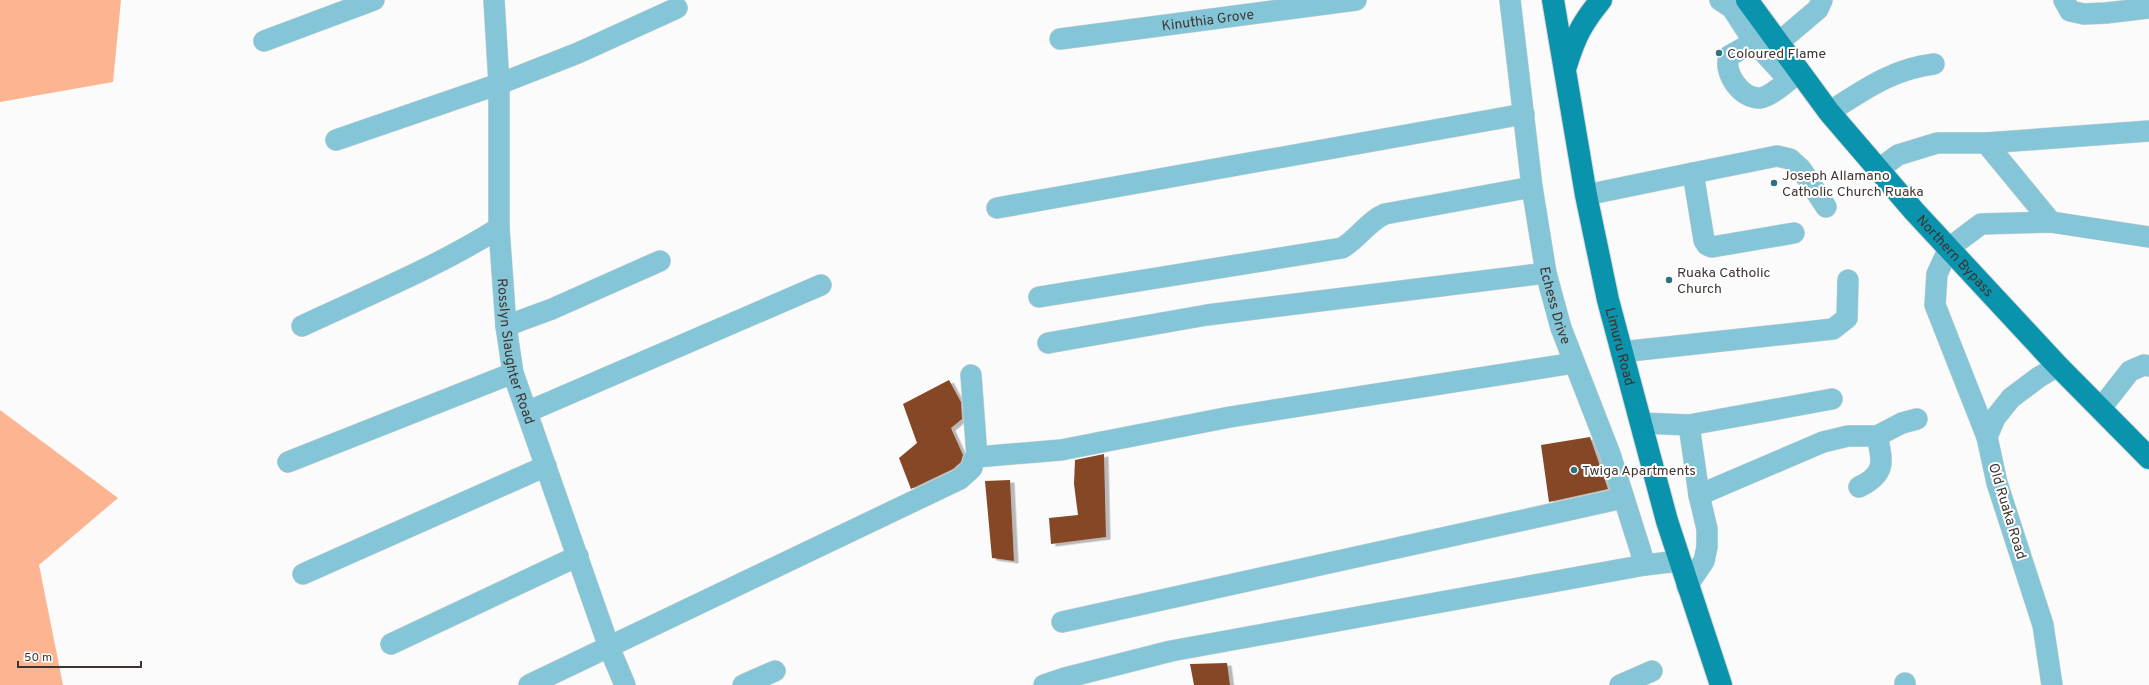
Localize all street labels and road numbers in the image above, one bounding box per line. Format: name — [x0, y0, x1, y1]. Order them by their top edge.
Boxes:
street label: Kinuthia Grove — [1161, 7, 1255, 36]
street label: Northern Bypass — [1912, 212, 1996, 301]
street label: Echess Drive — [1535, 265, 1574, 347]
street label: Rosslyn Slaughter Road — [493, 278, 537, 427]
street label: Limuru Road — [1600, 306, 1637, 388]
street label: Old Ruaka Road — [1984, 461, 2029, 562]

